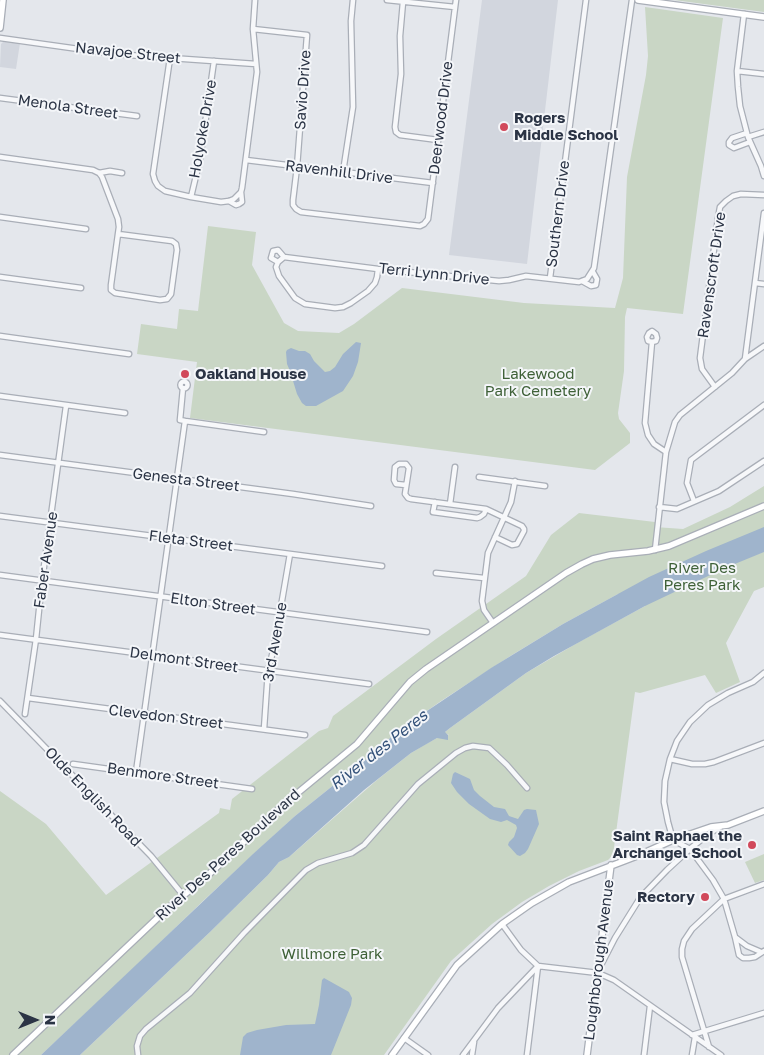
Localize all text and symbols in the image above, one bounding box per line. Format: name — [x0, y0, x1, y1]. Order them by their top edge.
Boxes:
street label: Navajoe Street — [74, 39, 182, 67]
street label: Savio Drive — [291, 49, 315, 131]
street label: Deerwood Drive — [425, 60, 457, 176]
street label: Holyoke Drive — [185, 78, 221, 180]
street label: Menola Street — [17, 91, 119, 123]
place label: Rogers Middle School — [514, 109, 618, 144]
marker: Rogers Middle School — [498, 121, 510, 133]
street label: Ravenhill Drive — [284, 156, 394, 188]
street label: Southern Drive — [543, 160, 573, 268]
street label: Ravenscroft Drive — [694, 211, 730, 339]
street label: Terri Lynn Drive — [378, 259, 490, 289]
place label: Oakland House — [195, 365, 306, 383]
park label: Lakewood Park Cemetery — [485, 365, 591, 400]
marker: Oakland House — [179, 368, 191, 380]
street label: Genesta Street — [131, 464, 241, 496]
street label: Faber Avenue — [30, 510, 62, 610]
street label: Fleta Street — [148, 527, 234, 555]
park label: River Des Peres Park — [664, 559, 740, 594]
street label: Elton Street — [169, 589, 257, 619]
street label: 3rd Avenue — [259, 601, 291, 683]
street label: Delmont Street — [129, 643, 239, 677]
street label: Clevedon Street — [108, 701, 224, 733]
water label: River des Peres — [326, 706, 432, 794]
street label: Olde English Road — [41, 743, 145, 851]
street label: Benmore Street — [106, 759, 220, 793]
street label: River Des Peres Boulevard — [152, 785, 304, 925]
place label: Saint Raphael the Archangel School — [613, 827, 742, 862]
marker: Saint Raphael the Archangel School — [746, 839, 758, 851]
street label: Loughborough Avenue — [580, 878, 618, 1042]
place label: Rectory — [637, 888, 695, 906]
marker: Rectory — [699, 891, 711, 903]
park label: Willmore Park — [282, 945, 382, 963]
north arrow — [10, 995, 60, 1045]
text: N — [42, 1015, 59, 1025]

